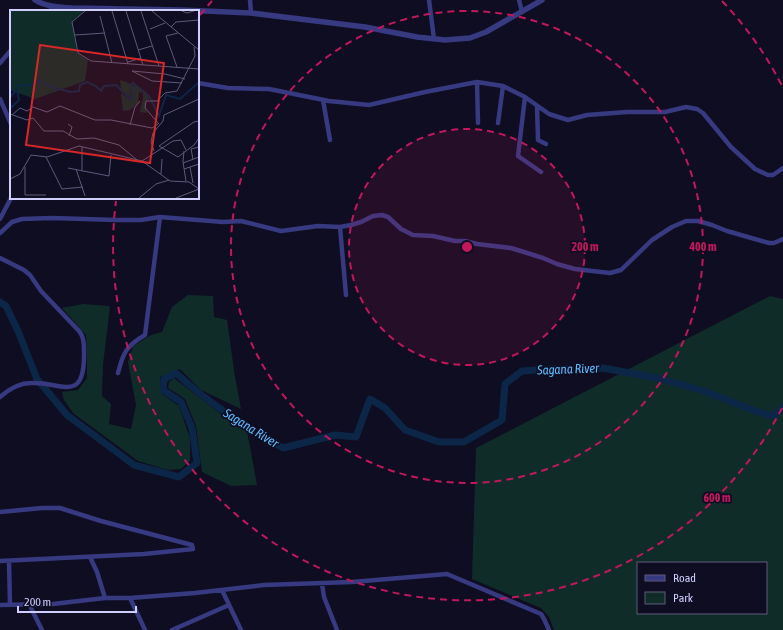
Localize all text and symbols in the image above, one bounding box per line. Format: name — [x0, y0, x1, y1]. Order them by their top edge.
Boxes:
inset map — [10, 10, 199, 199]
centre of rings — [460, 240, 474, 254]
text: 200 m — [571, 240, 599, 254]
text: 400 m — [688, 240, 717, 254]
water label: Sagana River — [536, 360, 600, 378]
water label: Sagana River — [220, 405, 282, 451]
text: 600 m — [703, 491, 731, 505]
legend — [637, 562, 767, 614]
text: Road — [673, 571, 696, 585]
scale bar — [18, 588, 136, 614]
text: Park — [673, 591, 694, 605]
text: 200 m — [24, 595, 51, 609]

